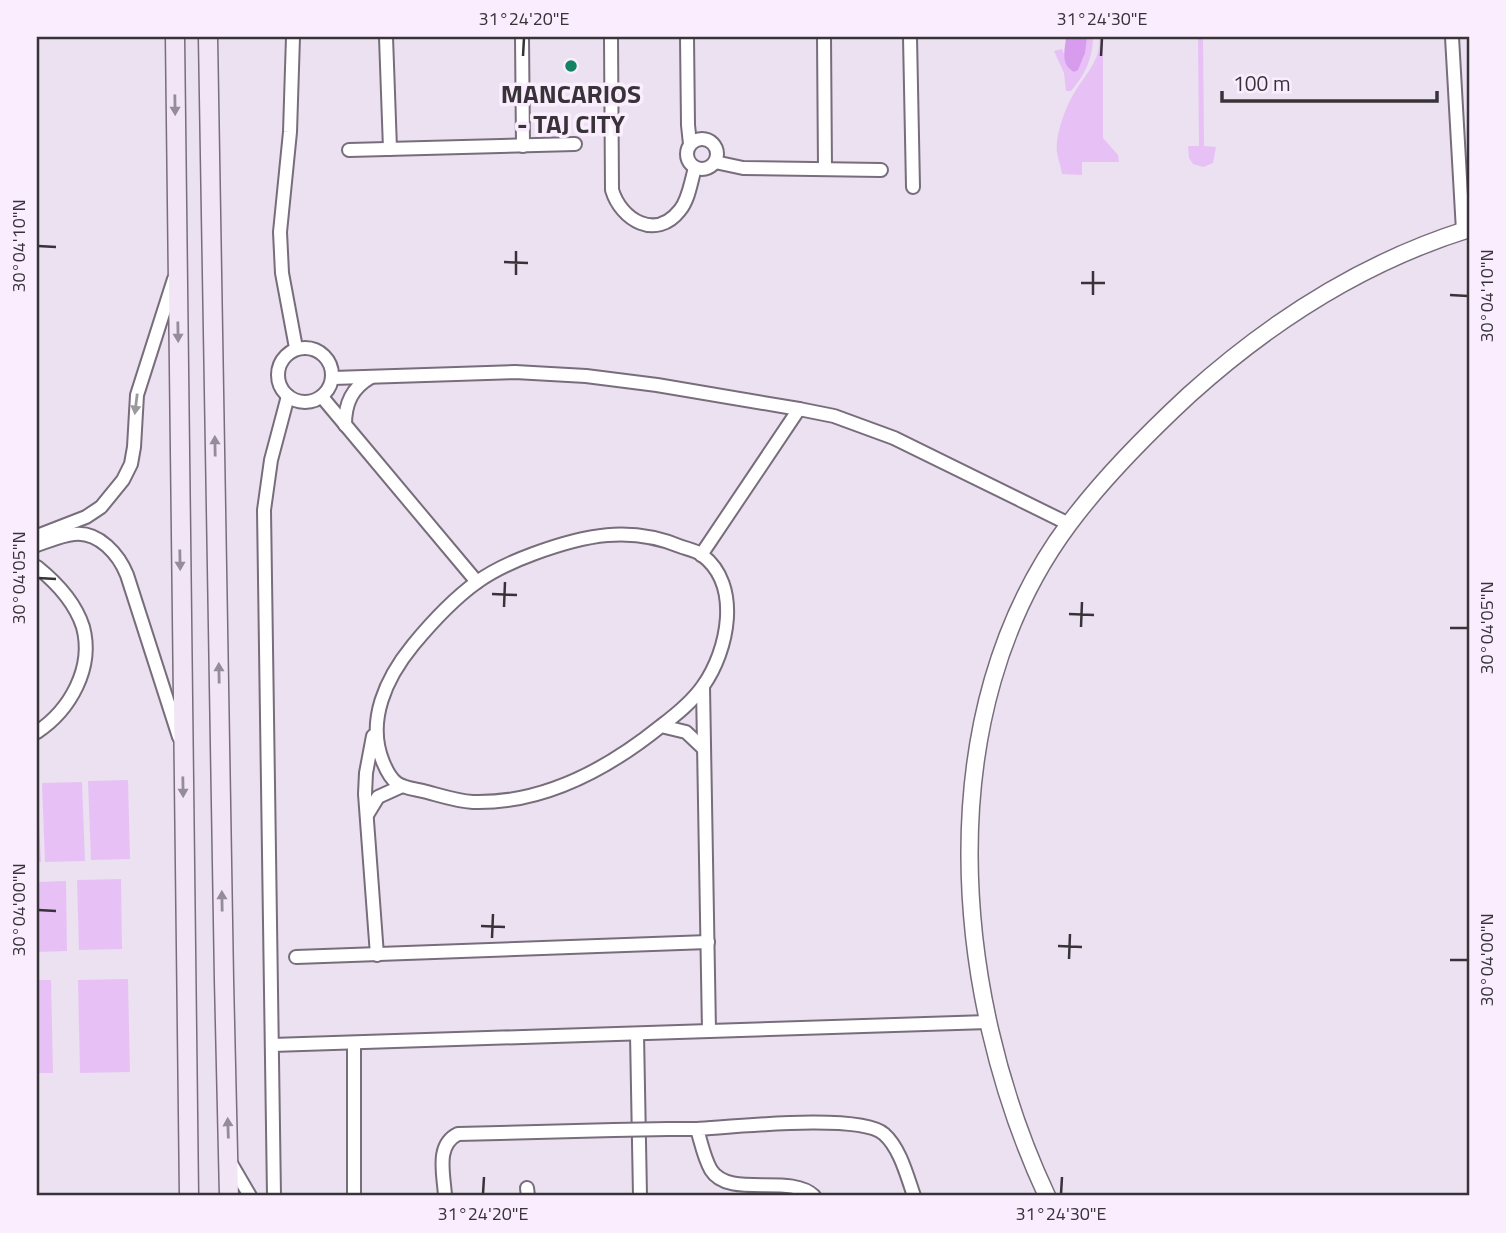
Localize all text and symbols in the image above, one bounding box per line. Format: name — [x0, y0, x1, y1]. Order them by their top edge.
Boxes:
text: 31°24'20"E — [479, 5, 570, 32]
text: 31°24'30"E — [1057, 5, 1148, 32]
marker: MANCARIOS - TAJ CITY — [563, 58, 579, 74]
scale bar — [1222, 60, 1438, 104]
text: 100 m — [1233, 67, 1290, 99]
place label: MANCARIOS - TAJ CITY — [501, 74, 641, 143]
one-way arrow — [169, 94, 181, 116]
text: 30°04'10"N — [5, 199, 32, 293]
text: 30°04'10"N — [1473, 249, 1500, 343]
one-way arrow — [172, 322, 183, 344]
one-way arrow — [130, 393, 141, 415]
one-way arrow — [209, 434, 221, 456]
text: 30°04'05"N — [5, 531, 32, 625]
one-way arrow — [174, 549, 186, 571]
text: 30°04'05"N — [1473, 581, 1500, 675]
one-way arrow — [213, 662, 224, 684]
one-way arrow — [177, 777, 189, 799]
text: 30°04'00"N — [5, 863, 32, 957]
one-way arrow — [217, 889, 228, 911]
text: 30°04'00"N — [1473, 913, 1500, 1007]
one-way arrow — [222, 1117, 234, 1139]
text: 31°24'20"E — [438, 1200, 529, 1227]
text: 31°24'30"E — [1016, 1200, 1107, 1227]

